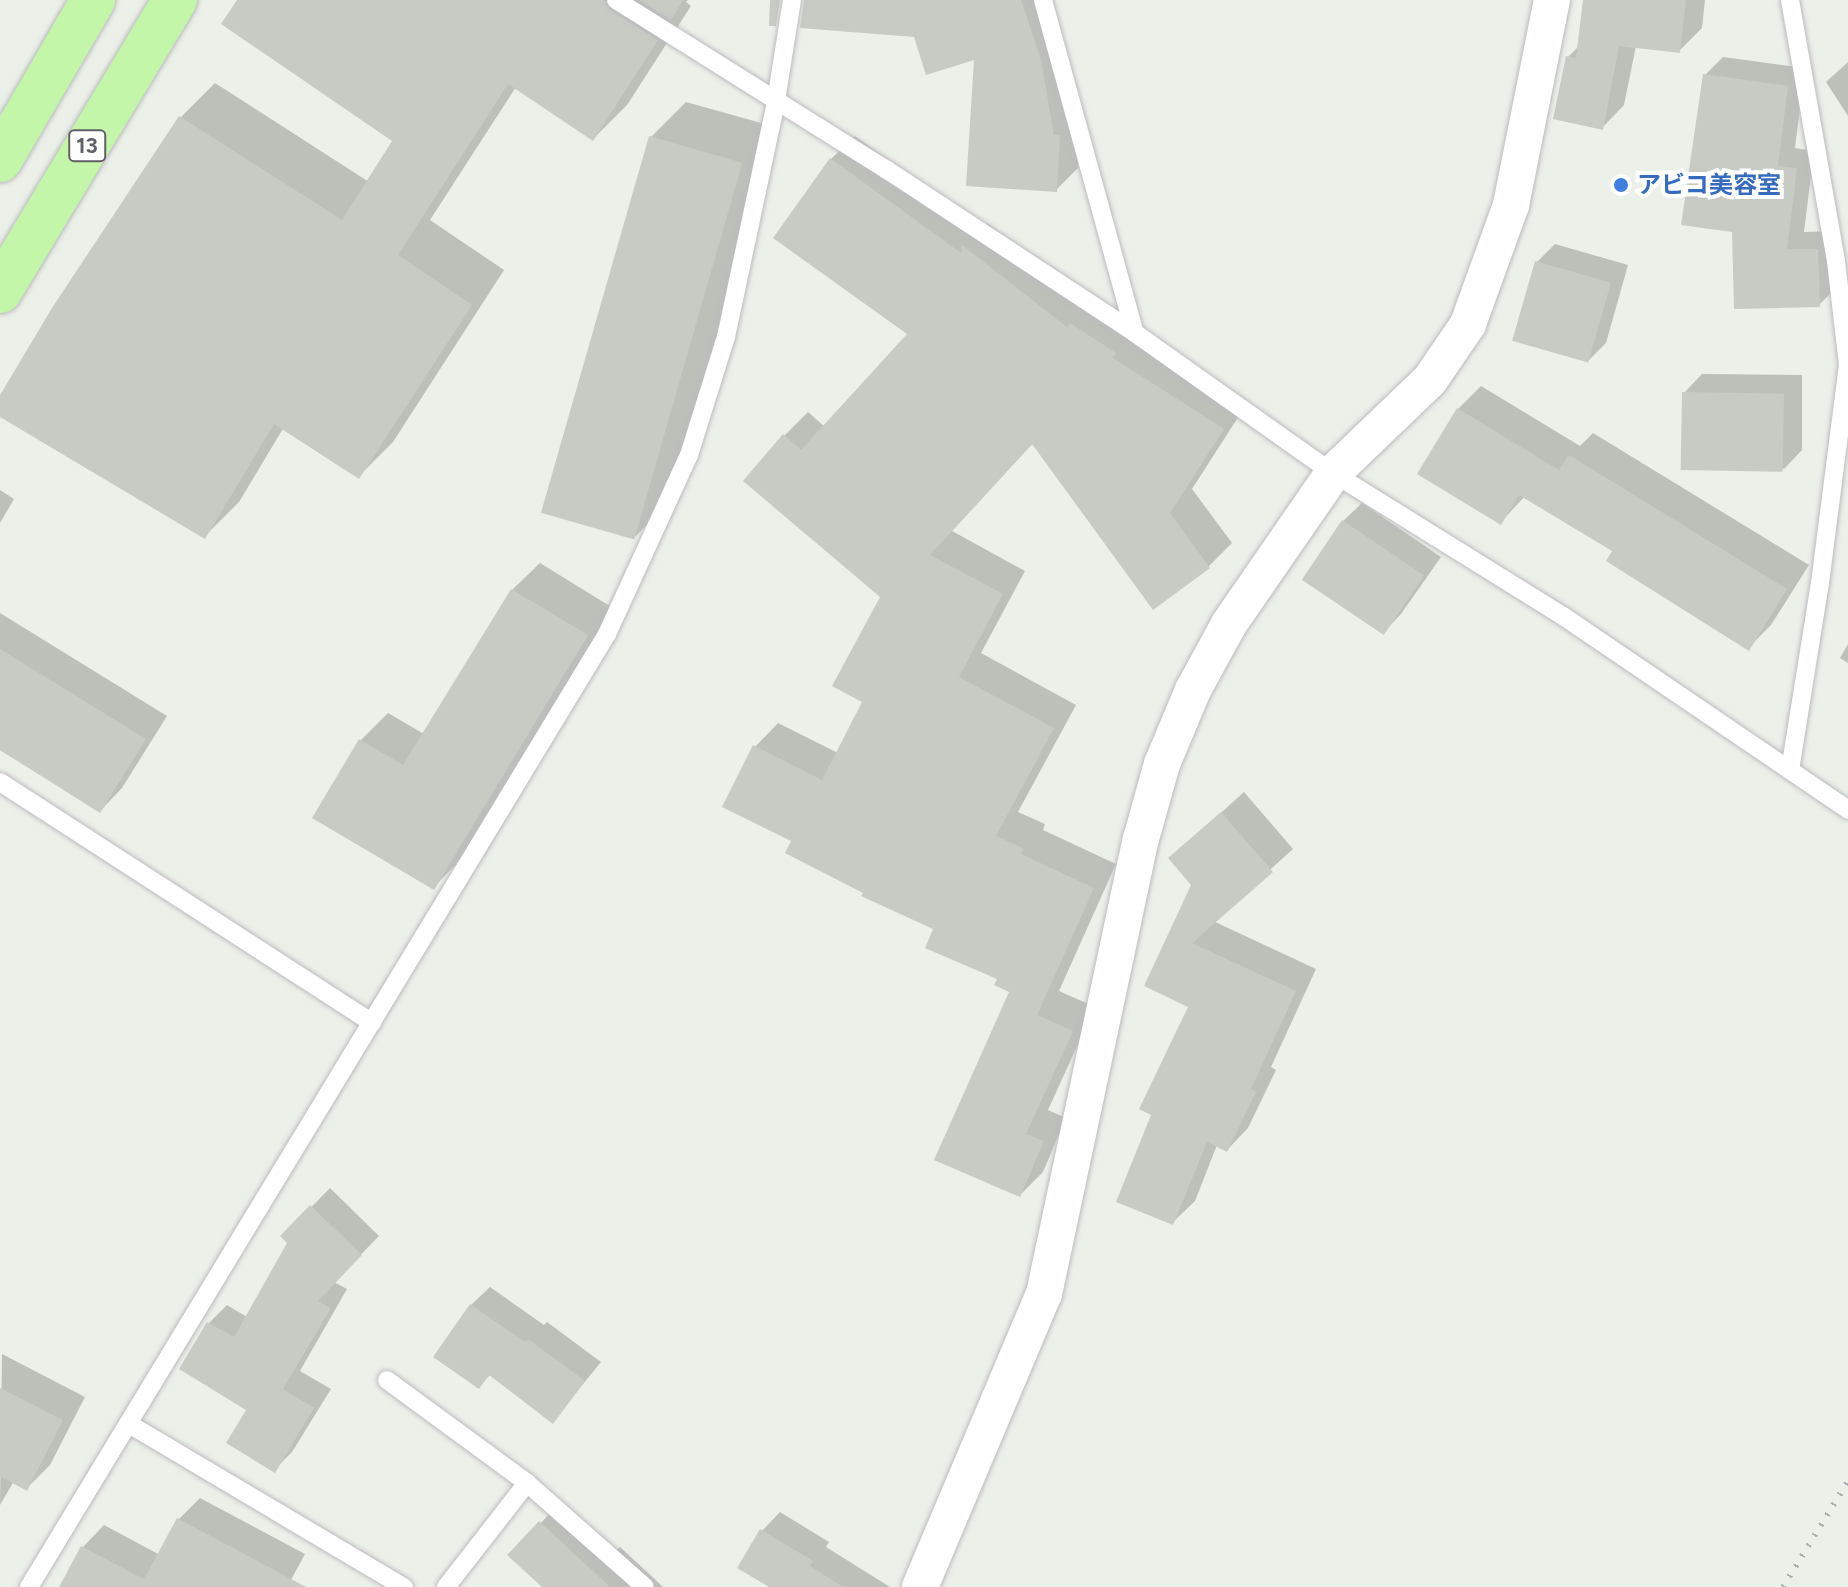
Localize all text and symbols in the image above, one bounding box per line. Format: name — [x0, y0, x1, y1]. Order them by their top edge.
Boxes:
road number: 13 — [67, 128, 107, 164]
place label: アビコ美容室 — [1637, 171, 1781, 199]
marker: アビコ美容室 — [1612, 176, 1630, 194]

